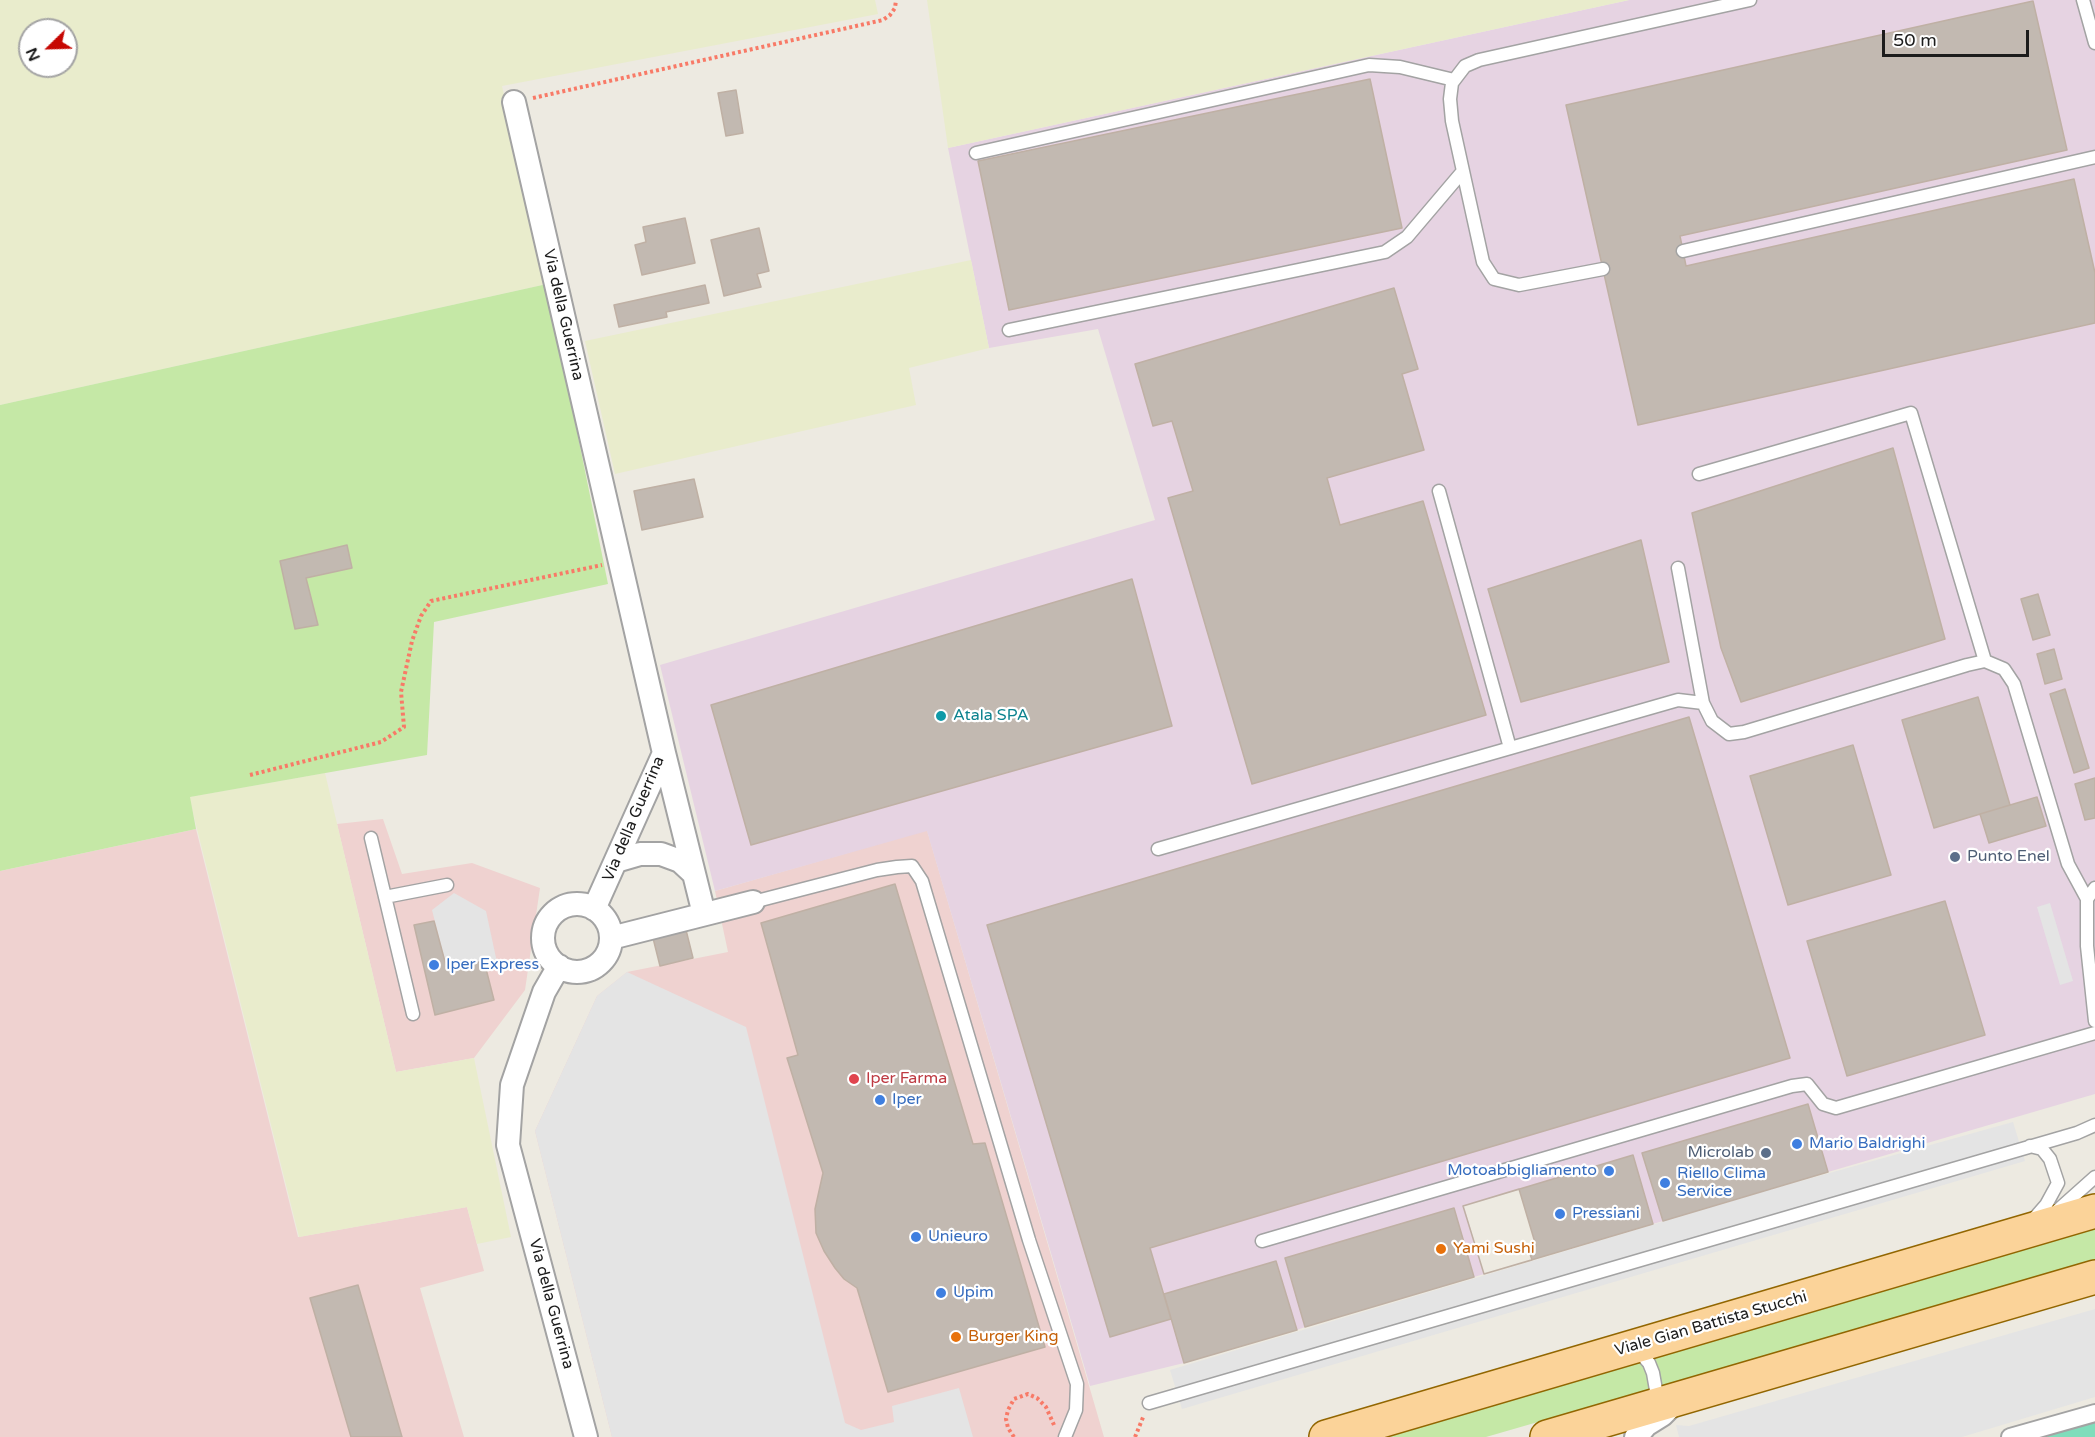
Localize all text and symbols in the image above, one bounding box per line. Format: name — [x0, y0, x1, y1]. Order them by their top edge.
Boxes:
north arrow — [18, 18, 78, 78]
scale bar — [1885, 18, 2032, 56]
text: 50 m — [1893, 29, 1937, 51]
text: N — [22, 44, 45, 64]
street label: Via della Guerrina — [539, 247, 587, 383]
place label: Atala SPA — [953, 706, 1029, 726]
marker: Atala SPA — [934, 709, 948, 723]
street label: Via della Guerrina — [599, 753, 669, 885]
place label: Punto Enel — [1967, 847, 2050, 867]
marker: Punto Enel — [1948, 850, 1962, 864]
place label: Iper Express — [446, 955, 539, 975]
marker: Iper Express — [427, 958, 441, 972]
place label: Iper Farma — [866, 1069, 947, 1089]
marker: Iper Farma — [847, 1072, 861, 1086]
place label: Iper — [892, 1090, 922, 1110]
marker: Iper — [873, 1093, 887, 1107]
place label: Mario Baldrighi — [1809, 1134, 1926, 1154]
marker: Mario Baldrighi — [1790, 1137, 1804, 1151]
place label: Microlab — [1688, 1143, 1754, 1163]
marker: Microlab — [1759, 1146, 1773, 1160]
place label: Motoabbigliamento — [1447, 1161, 1597, 1181]
marker: Motoabbigliamento — [1602, 1164, 1616, 1178]
place label: Riello Clima Service — [1677, 1164, 1766, 1202]
marker: Riello Clima Service — [1658, 1176, 1672, 1190]
place label: Pressiani — [1572, 1204, 1640, 1224]
marker: Pressiani — [1553, 1207, 1567, 1221]
place label: Unieuro — [928, 1227, 988, 1247]
marker: Unieuro — [909, 1230, 923, 1244]
street label: Via della Guerrina — [524, 1237, 578, 1371]
place label: Yami Sushi — [1453, 1239, 1535, 1259]
marker: Yami Sushi — [1434, 1242, 1448, 1256]
place label: Upim — [953, 1283, 994, 1303]
marker: Upim — [934, 1286, 948, 1300]
street label: Viale Gian Battista Stucchi — [1613, 1287, 1809, 1361]
place label: Burger King — [968, 1327, 1059, 1347]
marker: Burger King — [949, 1330, 963, 1344]

